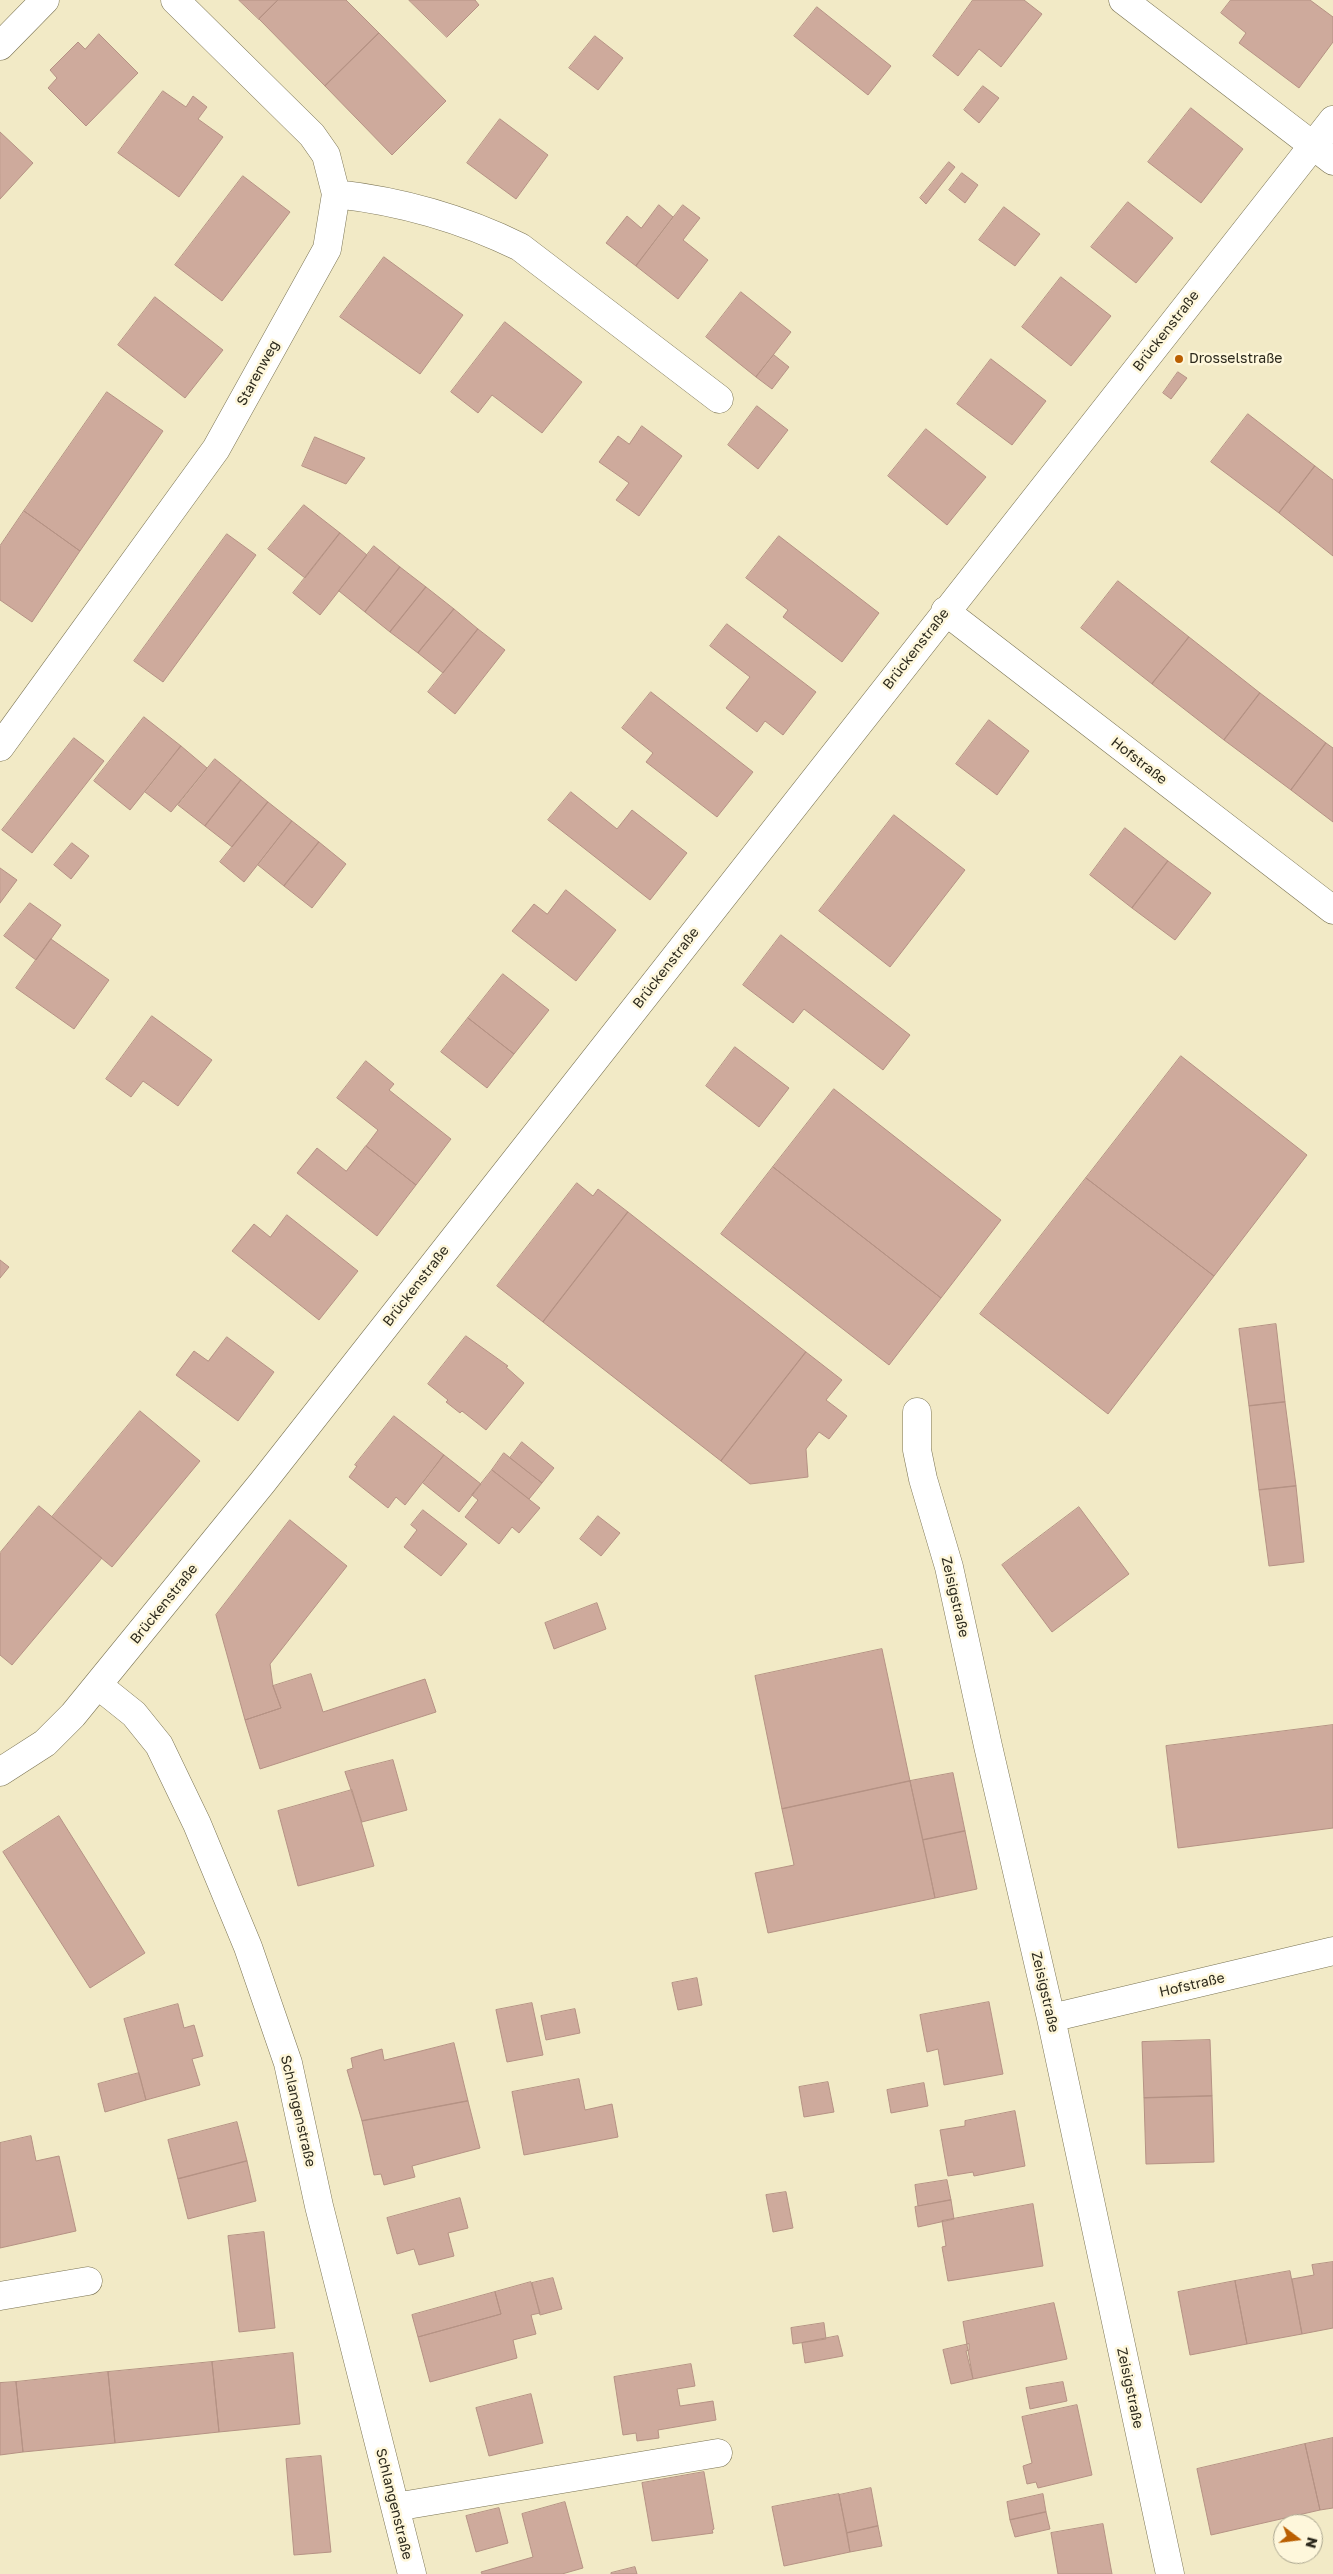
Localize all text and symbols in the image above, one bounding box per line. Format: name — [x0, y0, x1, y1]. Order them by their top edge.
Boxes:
street label: Brückenstraße — [1129, 287, 1203, 375]
street label: Starenweg — [233, 337, 283, 409]
place label: Drosselstraße — [1189, 351, 1282, 367]
marker: Drosselstraße — [1173, 353, 1185, 365]
street label: Brückenstraße — [879, 605, 953, 693]
street label: Hofstraße — [1108, 734, 1170, 788]
street label: Brückenstraße — [629, 924, 703, 1012]
street label: Brückenstraße — [379, 1242, 453, 1330]
street label: Zeisigstraße — [938, 1555, 972, 1639]
street label: Brückenstraße — [127, 1561, 201, 1647]
street label: Zeisigstraße — [1028, 1950, 1062, 2034]
street label: Hofstraße — [1158, 1969, 1226, 2001]
street label: Schlangenstraße — [277, 2054, 319, 2168]
street label: Zeisigstraße — [1113, 2346, 1147, 2430]
street label: Schlangenstraße — [372, 2447, 416, 2561]
north arrow — [1273, 2514, 1323, 2564]
text: N — [1302, 2535, 1322, 2550]

